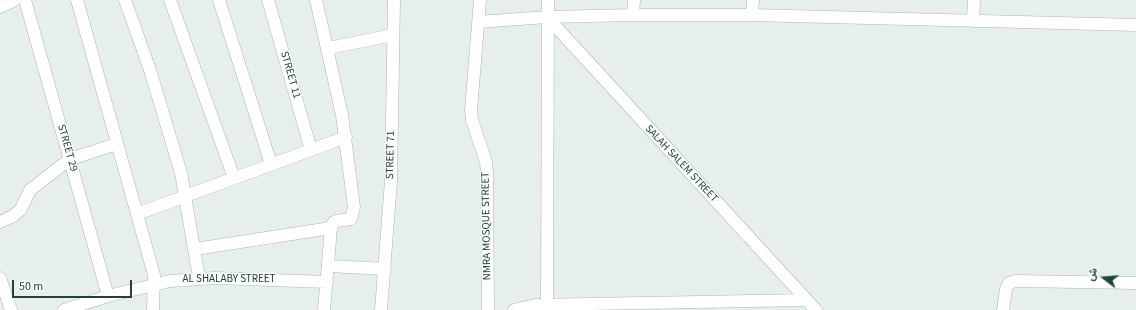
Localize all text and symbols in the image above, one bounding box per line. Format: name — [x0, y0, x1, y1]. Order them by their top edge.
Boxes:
street label: STREET 11 — [277, 50, 303, 100]
street label: STREET 29 — [54, 123, 80, 173]
street label: SALAH SALEM STREET — [642, 123, 720, 205]
street label: STREET 71 — [384, 131, 398, 179]
street label: NMRA MOSQUE STREET — [479, 172, 495, 280]
north arrow — [1084, 258, 1124, 298]
text: ش — [1083, 266, 1101, 283]
scale bar — [14, 272, 134, 298]
street label: AL SHALABY STREET — [183, 273, 275, 287]
text: 50 m — [19, 278, 43, 295]

